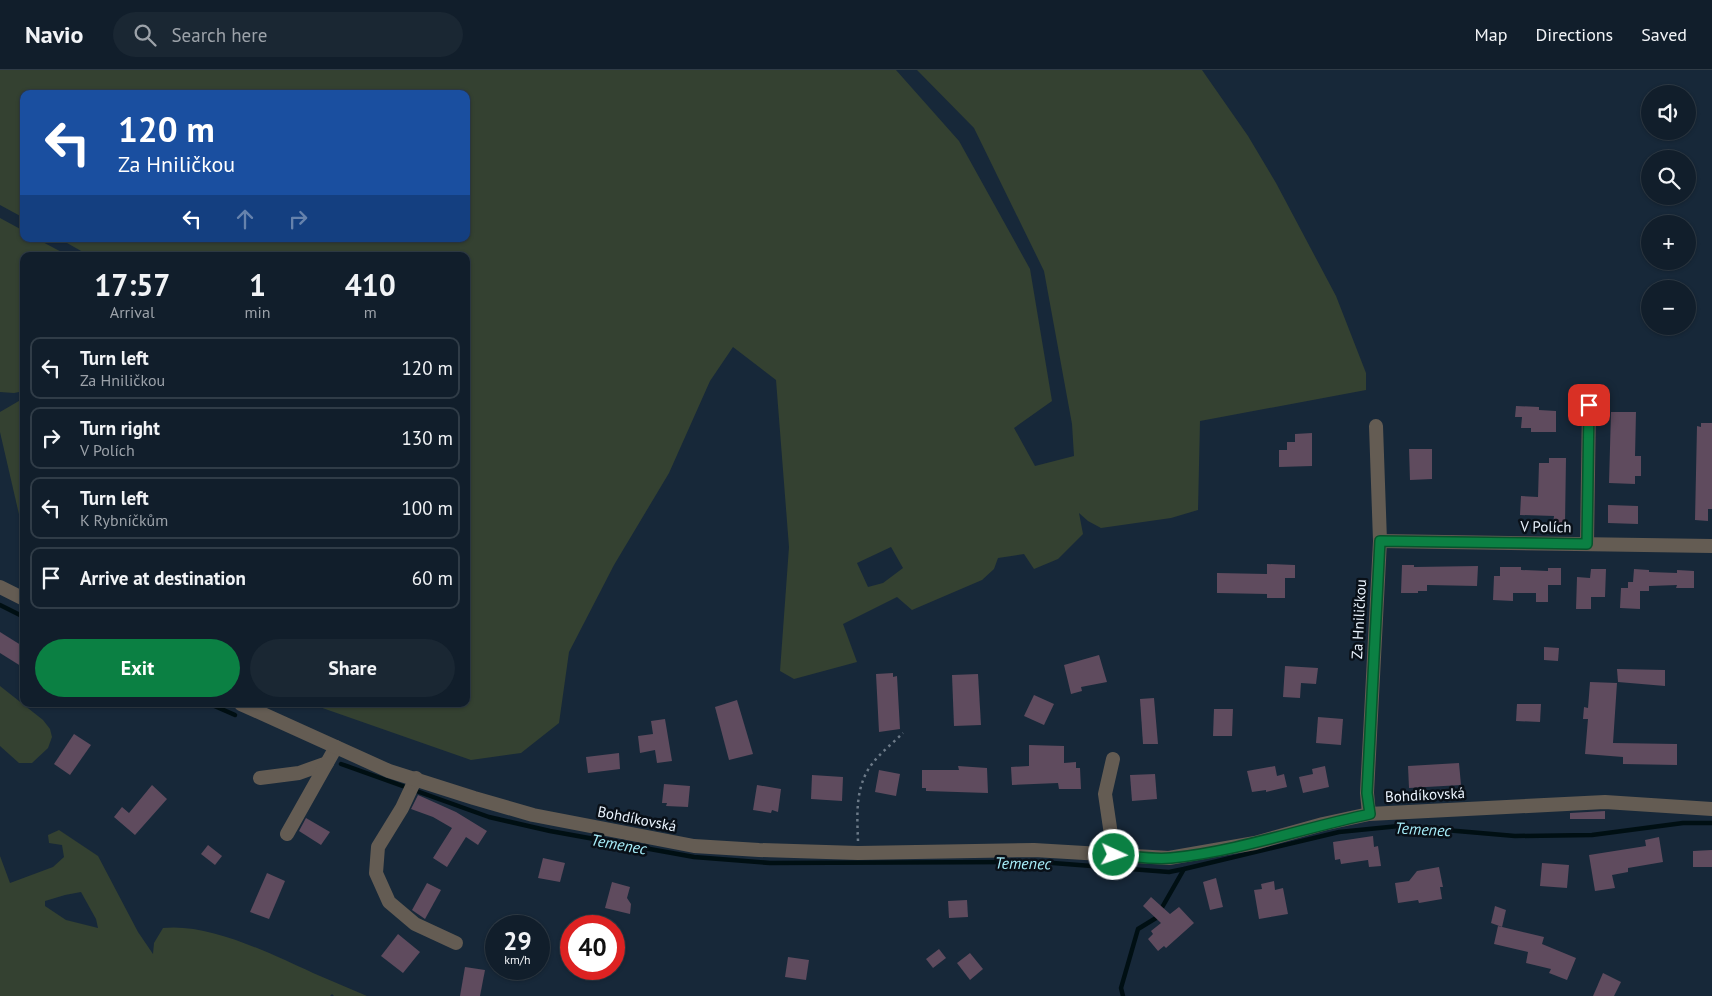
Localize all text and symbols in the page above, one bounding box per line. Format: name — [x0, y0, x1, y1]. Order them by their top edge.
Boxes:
search box — [113, 12, 463, 57]
text: Navio — [25, 19, 83, 50]
icon: search — [131, 21, 159, 49]
text: Search here — [171, 23, 267, 47]
text: Map — [1475, 23, 1507, 46]
text: Directions — [1535, 23, 1613, 46]
text: Saved — [1641, 23, 1687, 46]
map controls — [1641, 85, 1696, 335]
button: sound — [1641, 85, 1696, 140]
text: 120 m — [118, 106, 215, 152]
icon: left — [35, 110, 100, 175]
text: Za Hniličkou — [118, 150, 235, 178]
button: search — [1641, 150, 1696, 205]
icon: left — [178, 205, 206, 233]
icon: ahead — [231, 205, 259, 233]
icon: right — [284, 205, 312, 233]
button: + — [1641, 215, 1696, 270]
text: 17:57 — [94, 265, 170, 304]
text: 1 — [249, 265, 266, 304]
text: 410 — [345, 265, 396, 304]
button: − — [1641, 280, 1696, 335]
text: Arrival — [110, 302, 155, 322]
text: min — [245, 302, 271, 322]
text: m — [364, 302, 377, 322]
text: Turn left — [80, 346, 149, 370]
icon: left — [37, 354, 65, 382]
text: 120 m — [401, 356, 453, 380]
text: Za Hniličkou — [80, 370, 165, 390]
pin — [1568, 384, 1610, 426]
icon: arrive — [1575, 391, 1603, 419]
text: Turn right — [80, 416, 160, 440]
icon: right — [37, 424, 65, 452]
text: 130 m — [401, 426, 453, 450]
text: V Polích — [80, 440, 135, 460]
text: Turn left — [80, 486, 149, 510]
icon: left — [37, 494, 65, 522]
text: 100 m — [401, 496, 453, 520]
text: K Rybníčkům — [80, 510, 168, 530]
street label: V Polích — [1519, 517, 1572, 536]
icon: arrive — [37, 564, 65, 592]
text: Arrive at destination — [80, 566, 246, 590]
text: 60 m — [412, 566, 453, 590]
street label: Za Hniličkou — [1347, 579, 1370, 659]
button: Exit — [35, 639, 240, 697]
button: Share — [250, 639, 455, 697]
street label: Bohdíkovská — [1384, 783, 1465, 806]
street label: Bohdíkovská — [596, 802, 678, 835]
water label: Temenec — [1394, 818, 1452, 840]
position arrow — [1087, 828, 1139, 880]
water label: Temenec — [590, 829, 649, 859]
water label: Temenec — [995, 853, 1052, 873]
speed limit sign: 40 — [560, 915, 625, 980]
text: 29 — [503, 925, 532, 957]
text: km/h — [504, 952, 531, 967]

